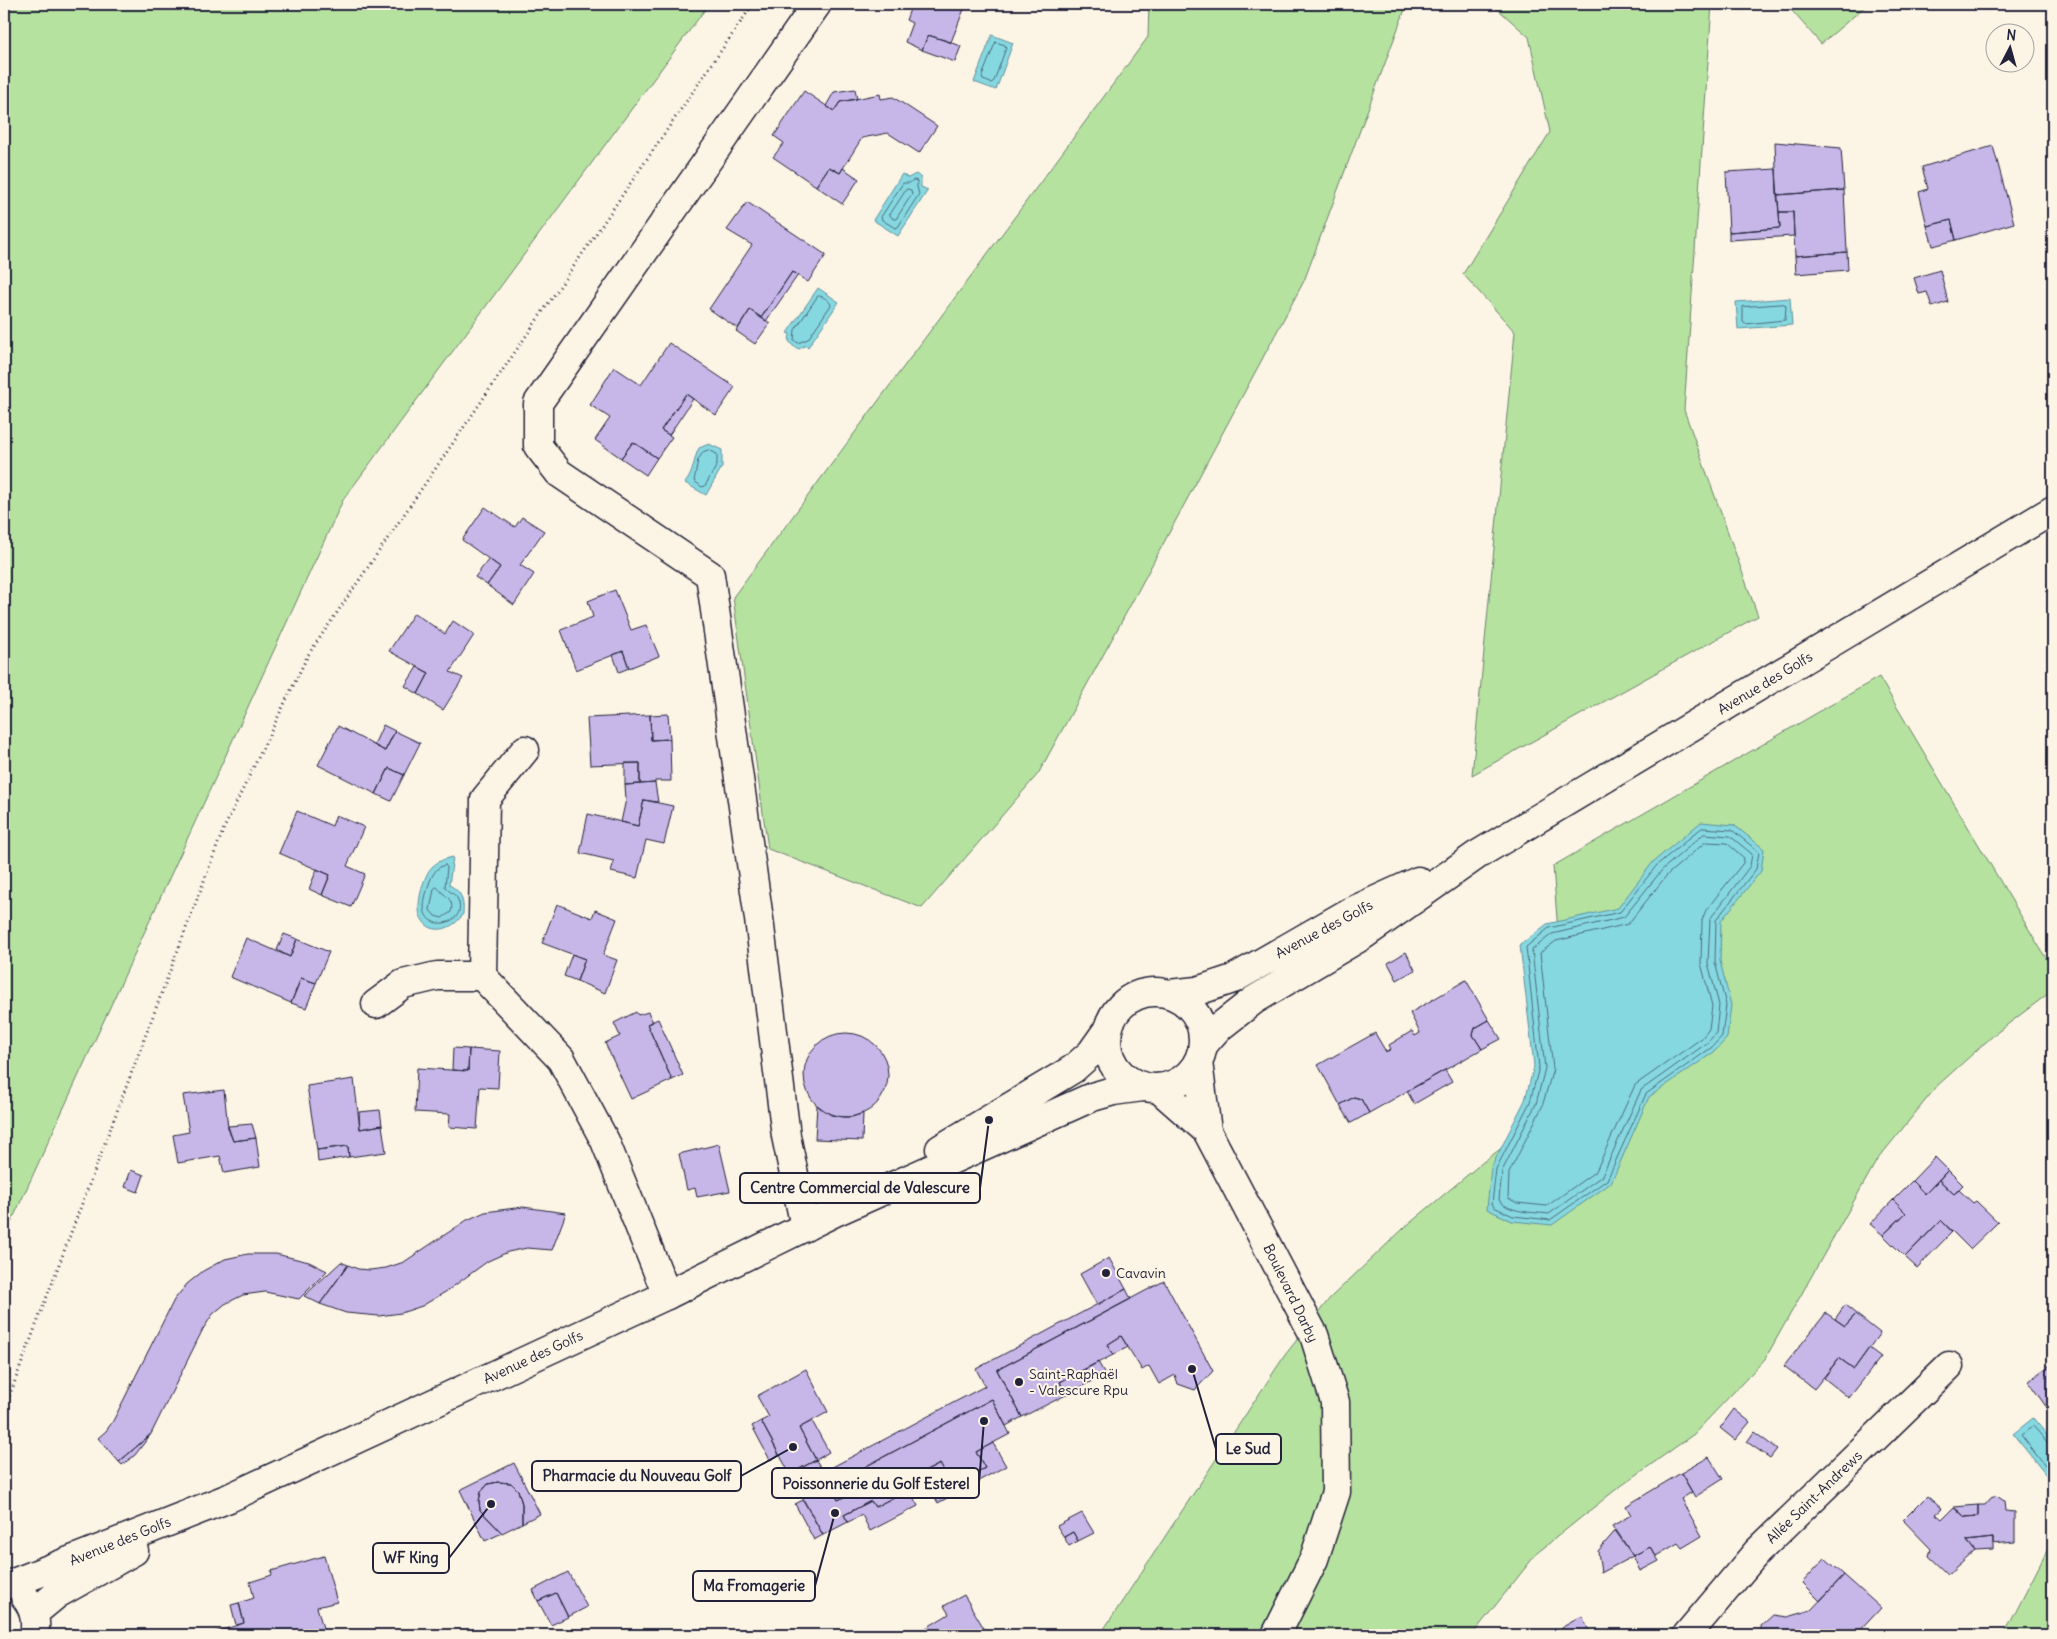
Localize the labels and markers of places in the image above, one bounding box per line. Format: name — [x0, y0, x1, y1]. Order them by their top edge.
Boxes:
callout: Centre Commercial de Valescure — [740, 1173, 980, 1203]
place label: Cavavin — [1116, 1264, 1166, 1282]
marker: Cavavin — [1100, 1267, 1112, 1279]
place label: Saint-Raphaël - Valescure Rpu — [1029, 1365, 1128, 1399]
marker: Saint-Raphaël - Valescure Rpu — [1013, 1376, 1025, 1388]
callout: Le Sud — [1216, 1434, 1281, 1464]
callout: Pharmacie du Nouveau Golf — [532, 1461, 741, 1491]
callout: Poissonnerie du Golf Esterel — [772, 1468, 979, 1498]
callout: WF King — [373, 1543, 449, 1573]
callout: Ma Fromagerie — [693, 1571, 815, 1601]

